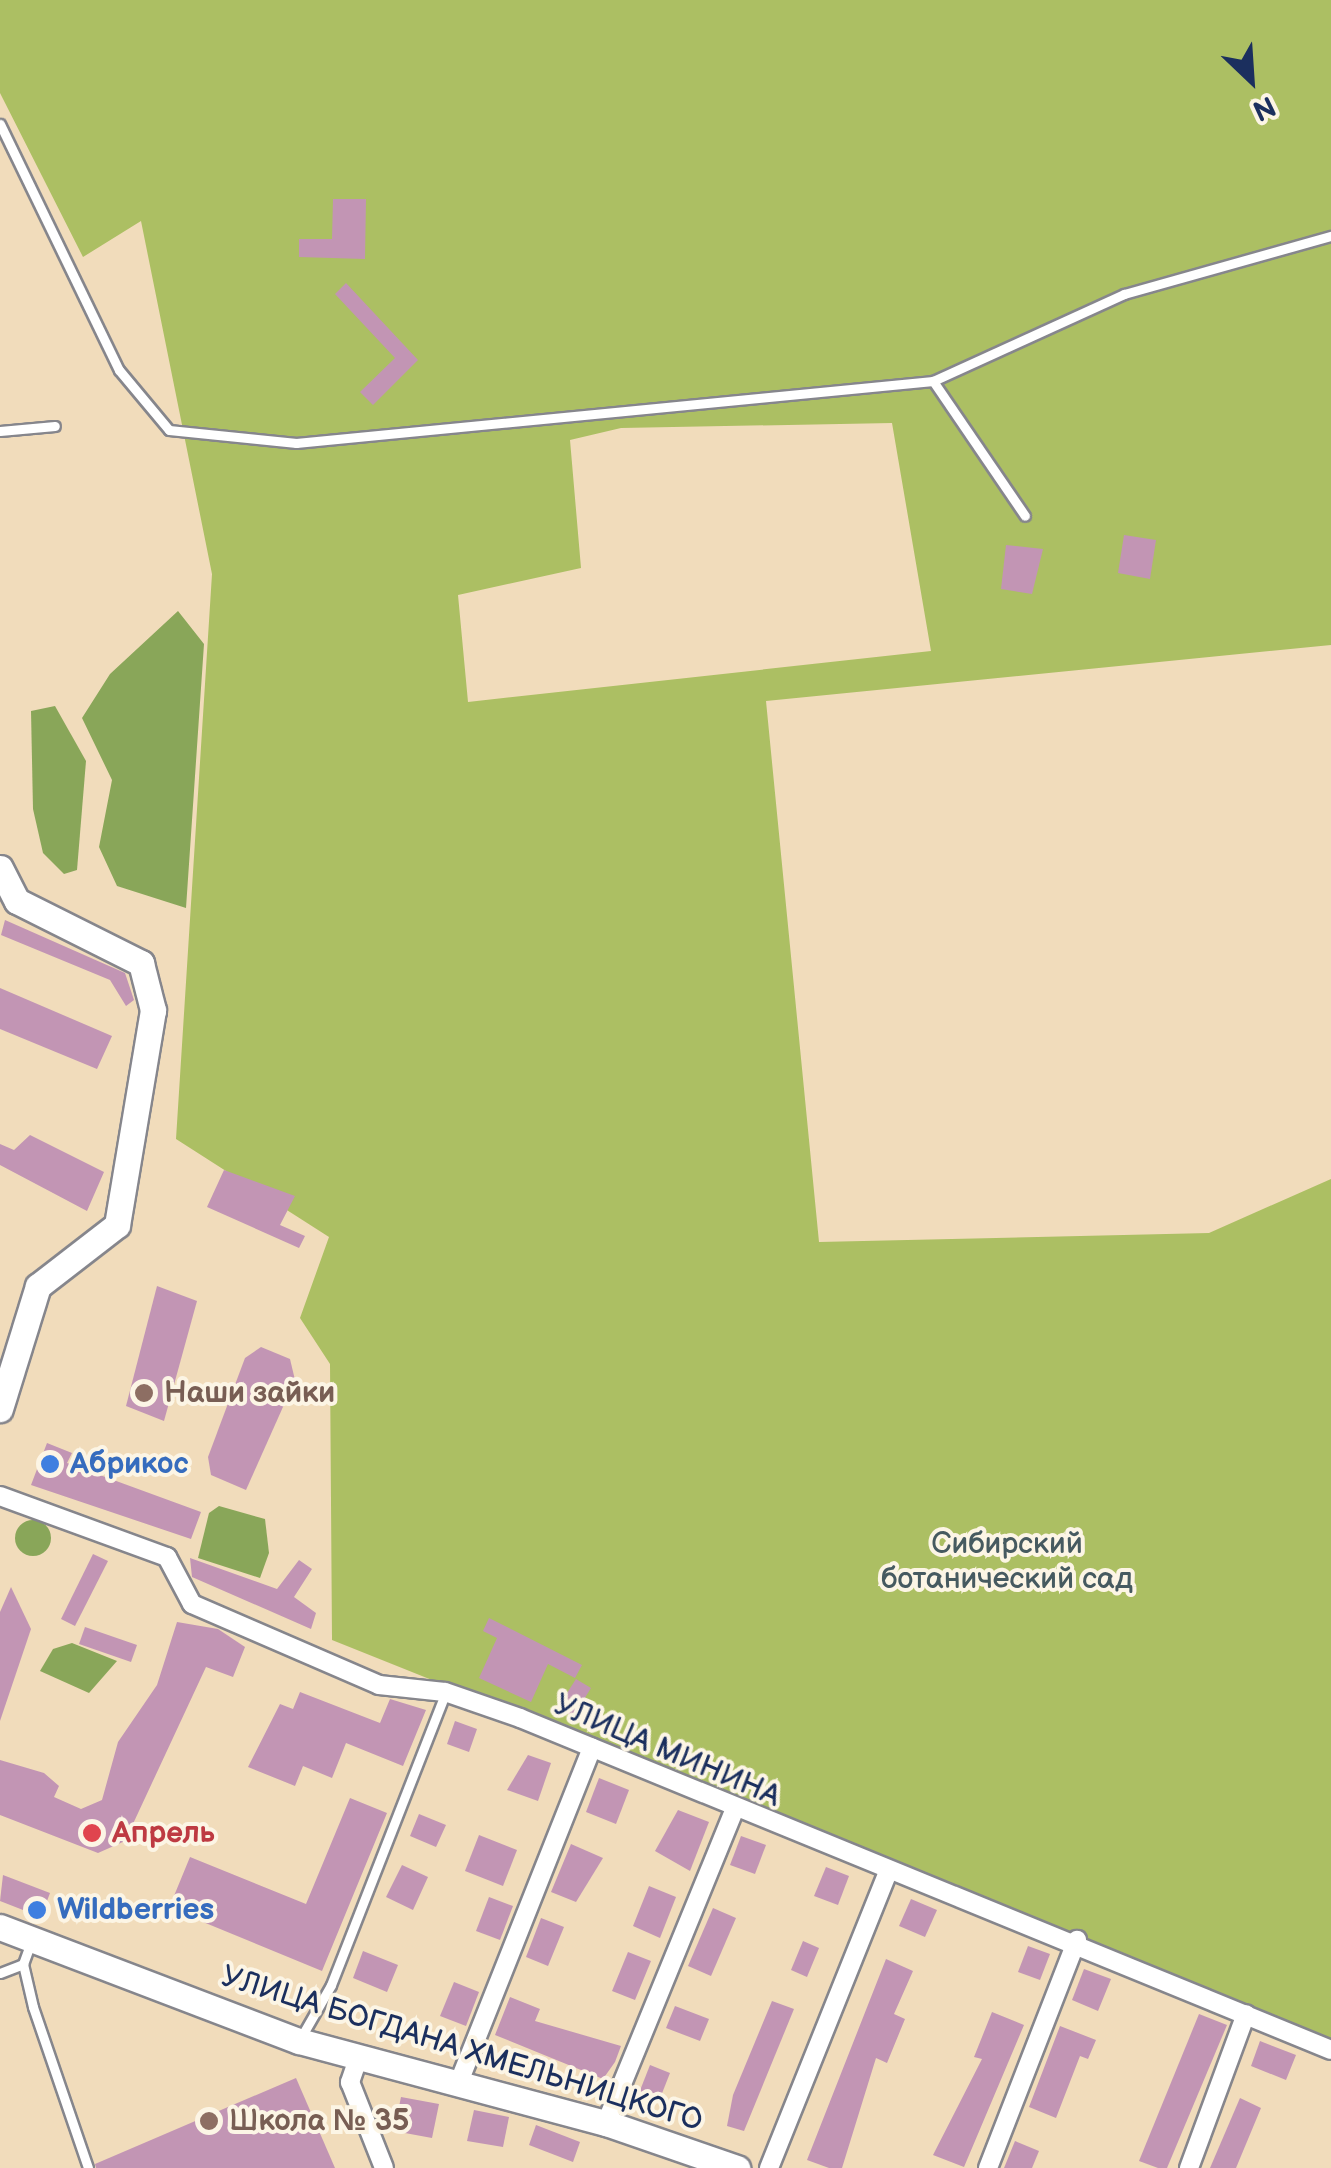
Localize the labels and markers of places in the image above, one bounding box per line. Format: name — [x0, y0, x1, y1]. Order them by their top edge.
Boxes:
place label: Наши зайки — [164, 1375, 335, 1411]
marker: Наши зайки — [133, 1382, 155, 1404]
place label: Абрикос — [70, 1446, 189, 1482]
marker: Абрикос — [39, 1453, 61, 1475]
place label: Апрель — [112, 1815, 215, 1851]
marker: Апрель — [81, 1822, 103, 1844]
place label: Wildberries — [57, 1892, 214, 1928]
marker: Wildberries — [26, 1899, 48, 1921]
place label: Школа № 35 — [229, 2103, 409, 2139]
marker: Школа № 35 — [198, 2110, 220, 2132]

